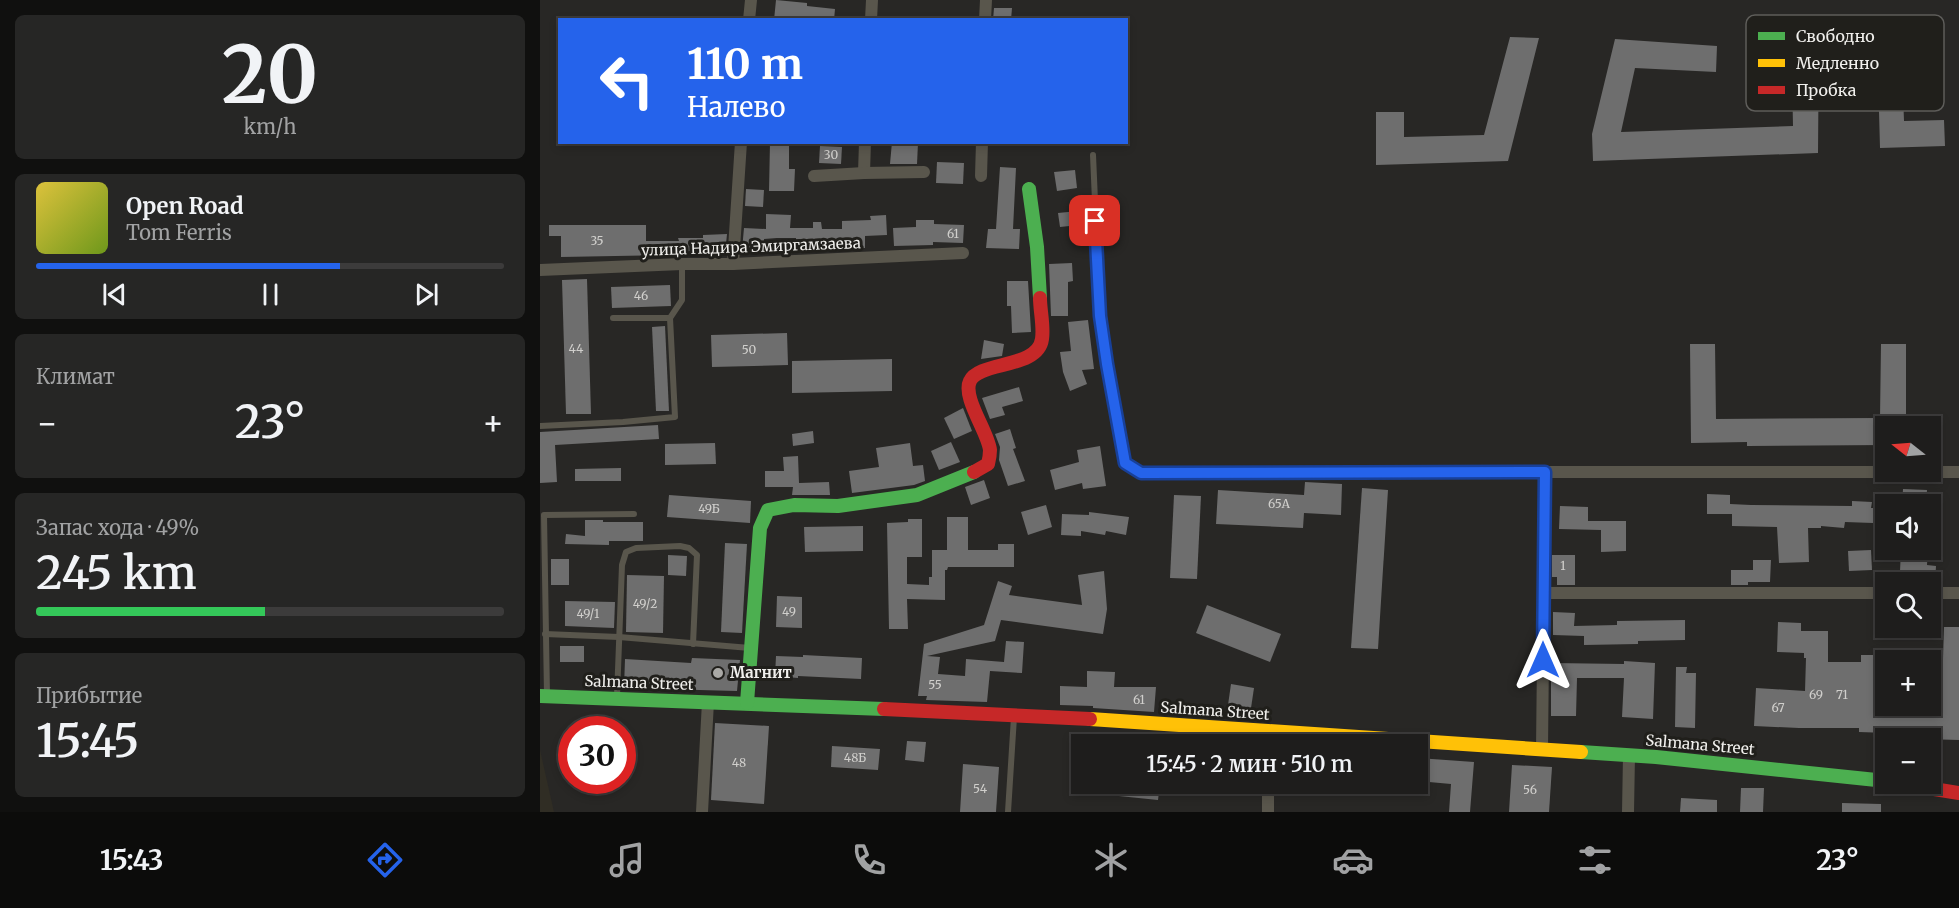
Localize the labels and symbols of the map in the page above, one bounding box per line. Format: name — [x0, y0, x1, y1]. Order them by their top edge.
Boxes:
legend — [1746, 15, 1944, 111]
text: Свободно — [1796, 26, 1875, 46]
text: Медленно — [1796, 53, 1879, 73]
text: Пробка — [1796, 80, 1857, 100]
house number: 30 — [824, 147, 838, 162]
pin — [1069, 195, 1120, 246]
house number: 61 — [947, 226, 959, 241]
house number: 35 — [590, 233, 604, 248]
street label: улица Надира Эмиргамзаева — [641, 233, 861, 260]
house number: 46 — [634, 288, 648, 303]
house number: 44 — [569, 341, 584, 356]
house number: 50 — [742, 342, 757, 357]
north arrow — [1875, 416, 1941, 482]
house number: 65А — [1268, 496, 1290, 511]
house number: 49Б — [698, 501, 720, 516]
house number: 1 — [1560, 558, 1566, 573]
house number: 49/2 — [633, 596, 657, 611]
house number: 49 — [782, 604, 796, 619]
house number: 49/1 — [577, 606, 600, 621]
position arrow — [1511, 628, 1575, 692]
place label: Магнит — [730, 663, 792, 682]
marker: Магнит — [711, 666, 725, 680]
street label: Salmana Street — [584, 671, 694, 694]
house number: 55 — [928, 677, 942, 692]
house number: 69 — [1809, 687, 1823, 702]
house number: 71 — [1836, 687, 1849, 702]
house number: 61 — [1133, 692, 1145, 707]
street label: Salmana Street — [1160, 697, 1270, 724]
house number: 67 — [1771, 700, 1785, 715]
speed limit sign: 30 — [558, 716, 636, 794]
street label: Salmana Street — [1645, 730, 1755, 759]
house number: 48Б — [844, 750, 866, 765]
house number: 48 — [732, 755, 746, 770]
house number: 54 — [973, 781, 988, 796]
house number: 56 — [1523, 782, 1537, 797]

